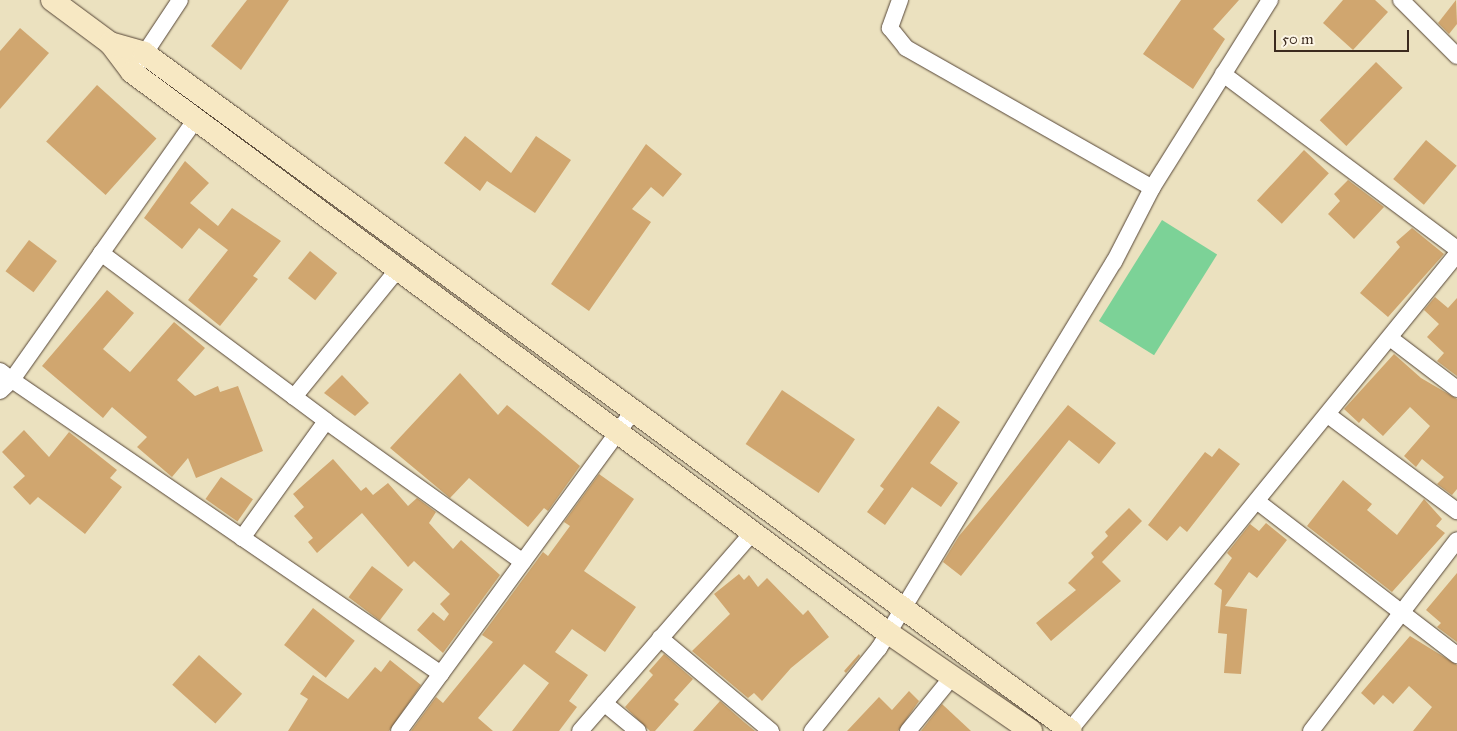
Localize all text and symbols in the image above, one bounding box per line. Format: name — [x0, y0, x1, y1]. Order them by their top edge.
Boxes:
scale bar — [1277, 20, 1412, 52]
text: 50 m — [1282, 30, 1314, 48]

